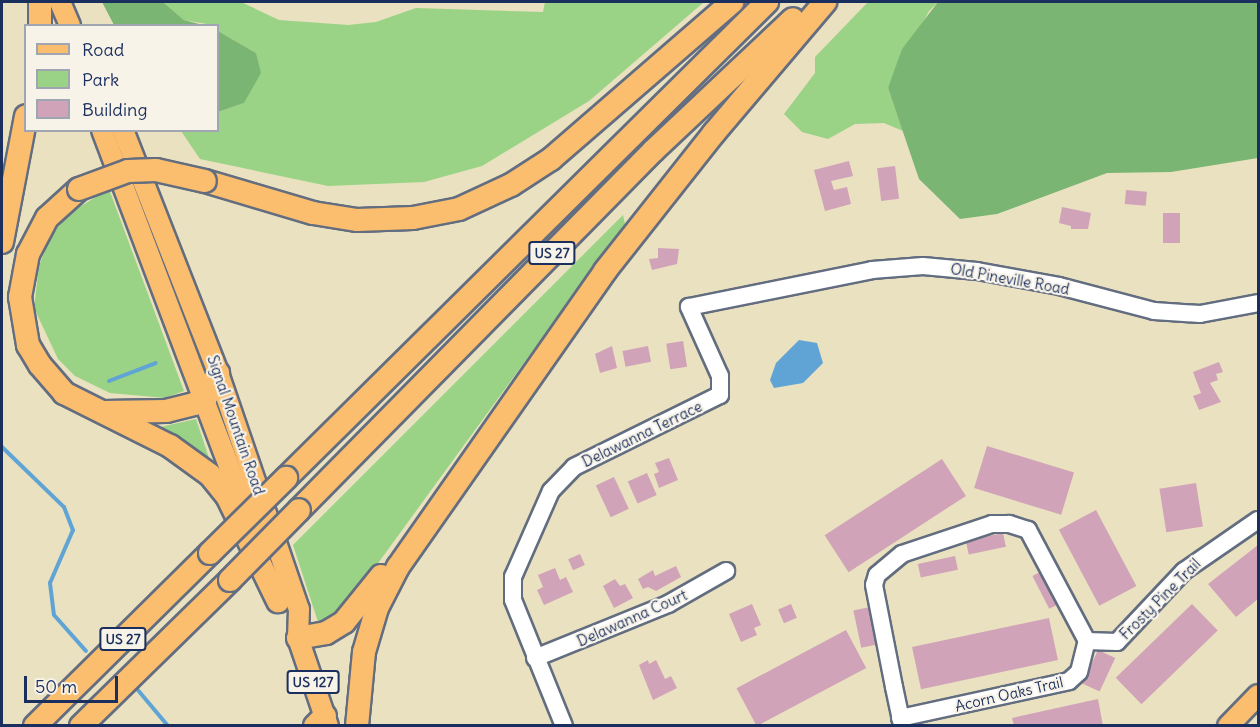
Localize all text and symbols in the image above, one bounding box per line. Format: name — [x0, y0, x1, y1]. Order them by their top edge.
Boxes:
legend — [24, 24, 219, 132]
text: Road — [82, 38, 124, 61]
text: Park — [82, 68, 119, 91]
text: Building — [82, 98, 147, 121]
road number: US 27 — [528, 242, 576, 264]
street label: Old Pineville Road — [949, 260, 1071, 298]
street label: Signal Mountain Road — [204, 353, 268, 497]
street label: Delawanna Terrace — [579, 397, 705, 471]
street label: Frosty Pine Trail — [1116, 555, 1204, 643]
street label: Delawanna Court — [574, 586, 690, 650]
road number: US 27 — [99, 628, 147, 650]
scale bar — [27, 664, 122, 702]
road number: US 127 — [286, 671, 340, 693]
street label: Acorn Oaks Trail — [953, 673, 1065, 715]
text: 50 m — [35, 675, 77, 698]

